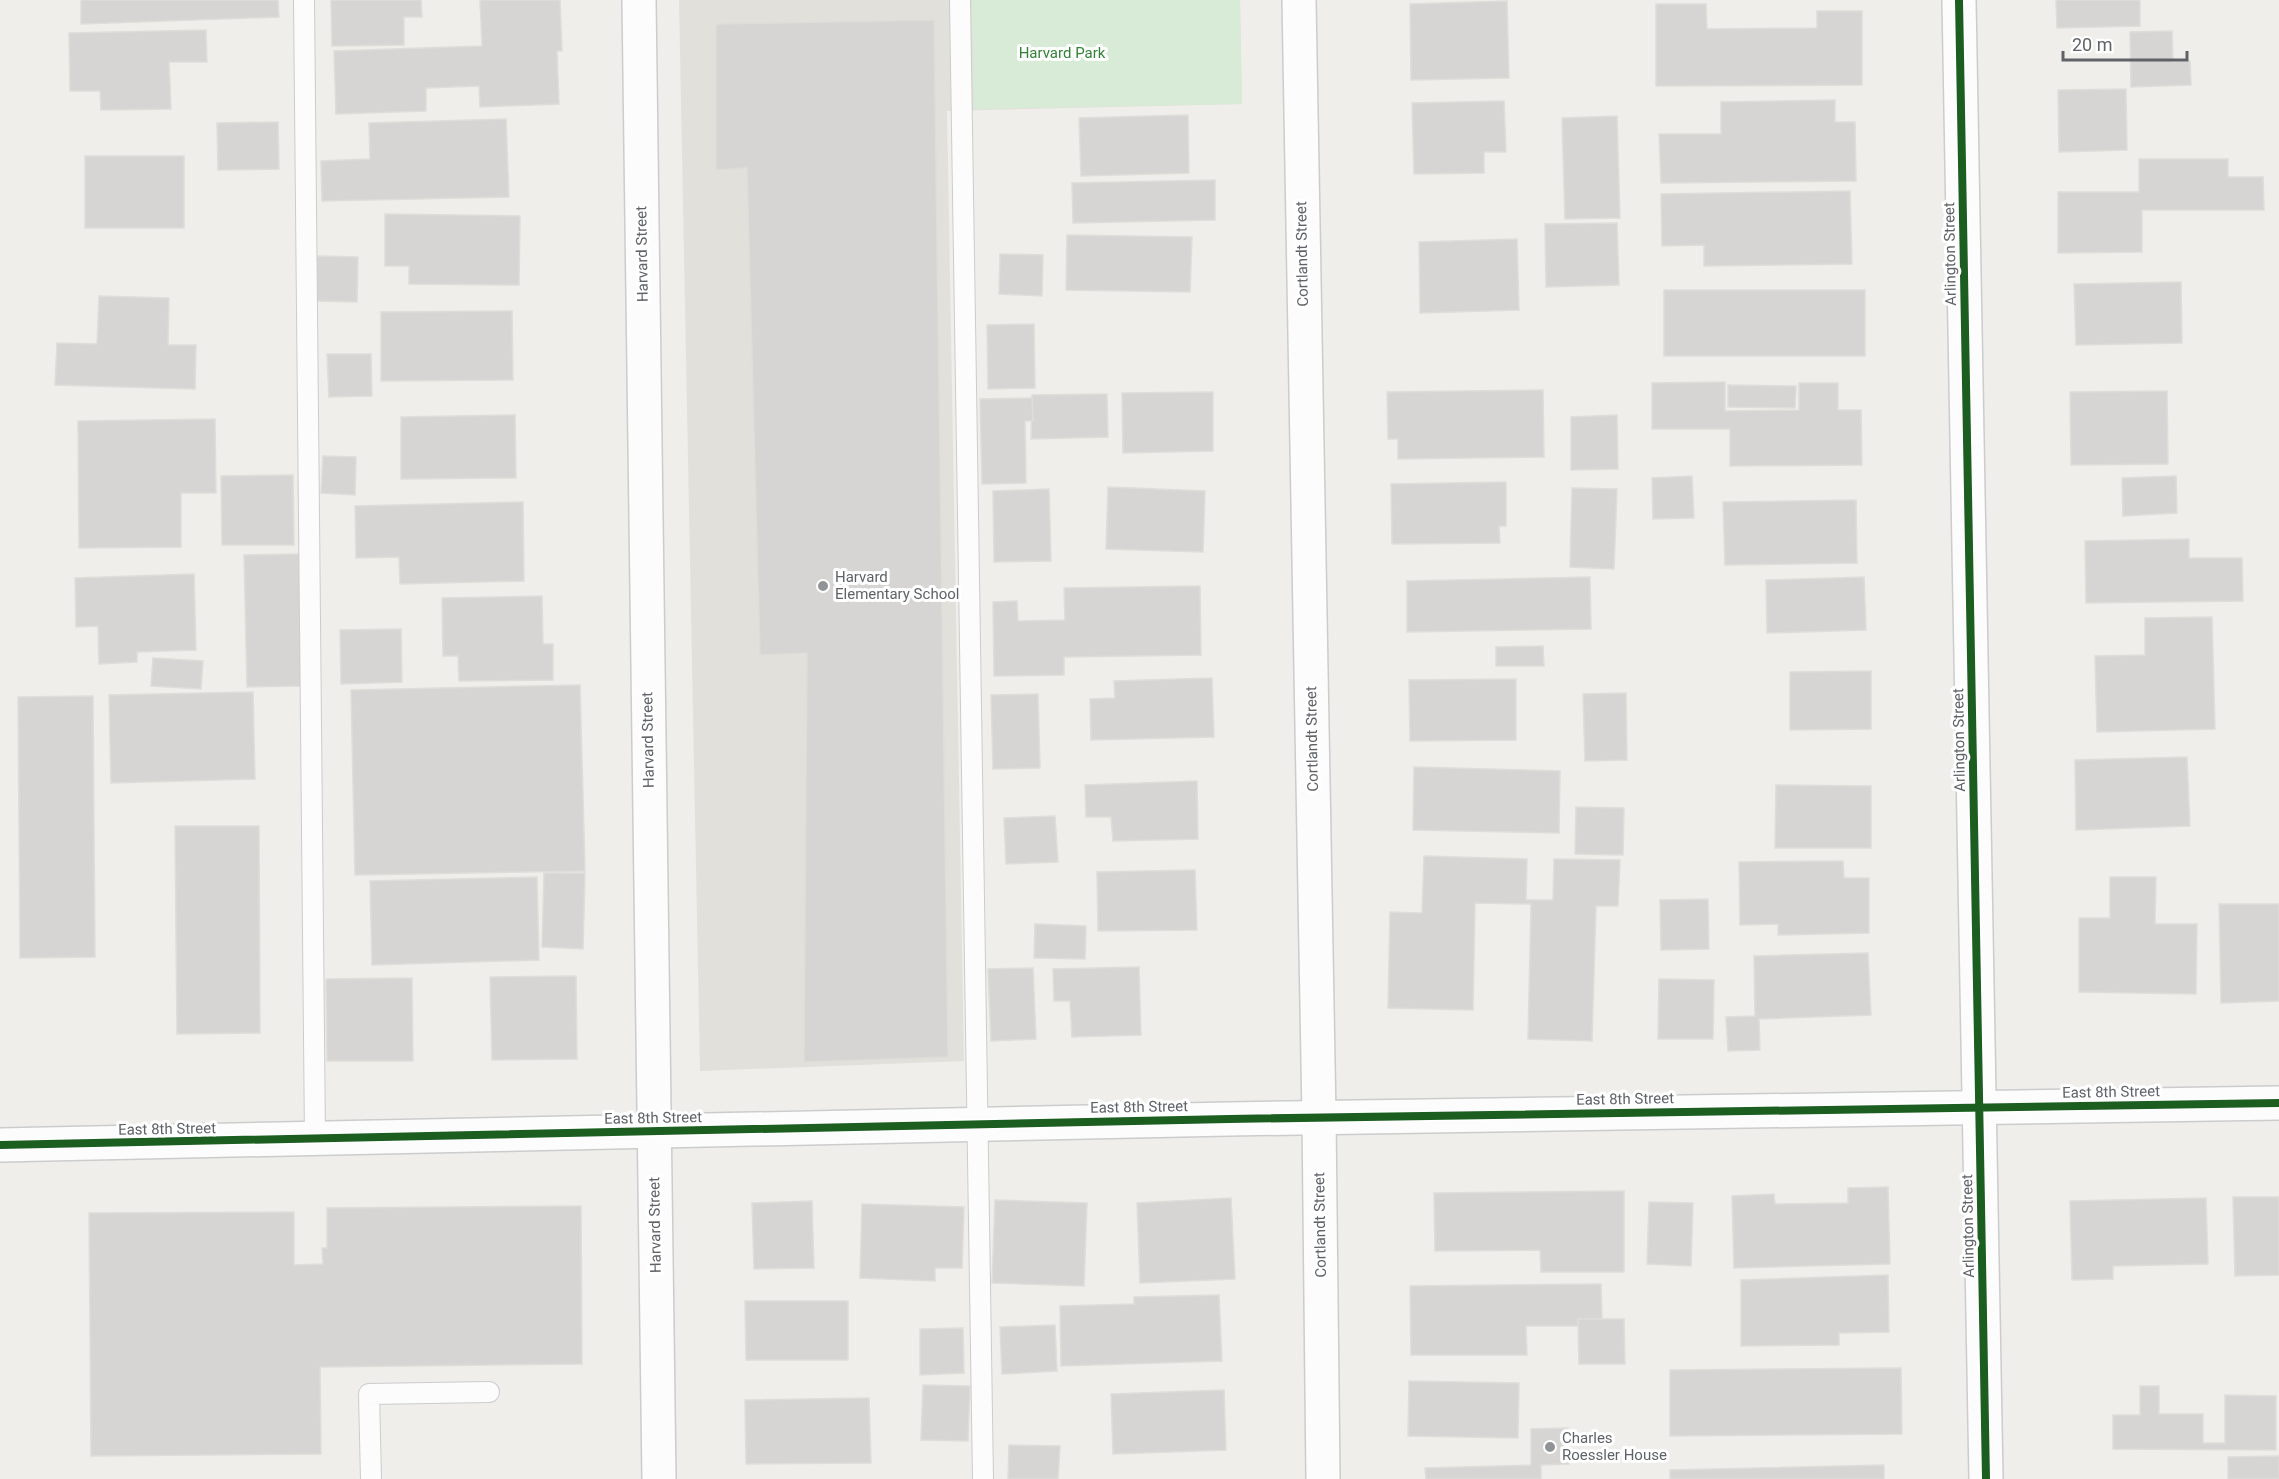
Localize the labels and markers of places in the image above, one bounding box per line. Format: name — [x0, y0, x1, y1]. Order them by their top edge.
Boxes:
place label: Harvard Elementary School — [835, 568, 959, 603]
marker: Harvard Elementary School — [816, 579, 830, 593]
place label: Charles Roessler House — [1562, 1429, 1667, 1464]
marker: Charles Roessler House — [1543, 1440, 1557, 1454]

